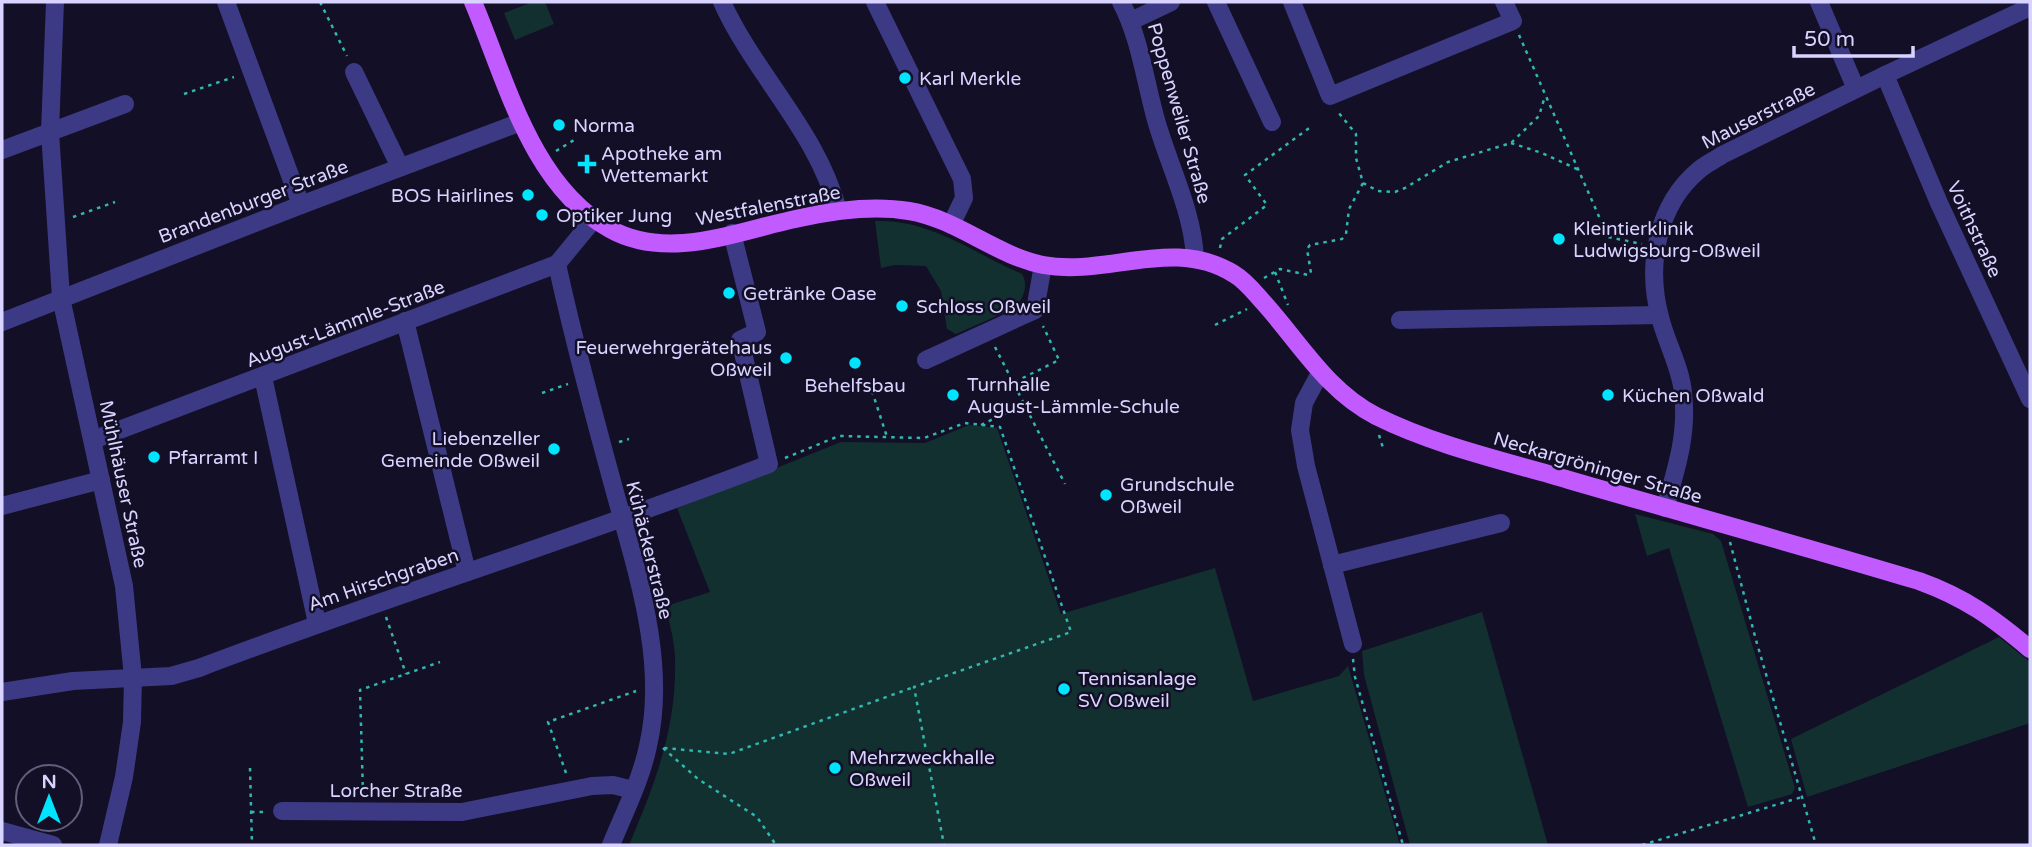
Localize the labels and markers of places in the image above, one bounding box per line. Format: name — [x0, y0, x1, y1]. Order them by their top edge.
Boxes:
place label: Karl Merkle — [919, 68, 1021, 90]
marker: Karl Merkle — [897, 70, 913, 86]
place label: Norma — [573, 115, 635, 137]
marker: Norma — [551, 117, 567, 133]
place label: Apotheke am Wettemarkt — [601, 143, 722, 187]
marker: Apotheke am Wettemarkt — [579, 156, 595, 172]
place label: BOS Hairlines — [391, 185, 514, 207]
marker: BOS Hairlines — [520, 187, 536, 203]
place label: Optiker Jung — [556, 205, 672, 227]
marker: Optiker Jung — [534, 207, 550, 223]
place label: Kleintierklinik Ludwigsburg-Oßweil — [1573, 218, 1761, 262]
marker: Kleintierklinik Ludwigsburg-Oßweil — [1551, 231, 1567, 247]
place label: Getränke Oase — [743, 283, 877, 305]
marker: Getränke Oase — [721, 285, 737, 301]
place label: Schloss Oßweil — [916, 296, 1051, 318]
marker: Schloss Oßweil — [894, 298, 910, 314]
place label: Feuerwehrgerätehaus Oßweil — [575, 337, 772, 381]
marker: Feuerwehrgerätehaus Oßweil — [778, 350, 794, 366]
marker: Behelfsbau — [847, 355, 863, 371]
place label: Turnhalle August-Lämmle-Schule — [967, 374, 1180, 418]
place label: Behelfsbau — [804, 375, 906, 397]
place label: Küchen Oßwald — [1622, 385, 1764, 407]
marker: Turnhalle August-Lämmle-Schule — [945, 387, 961, 403]
marker: Küchen Oßwald — [1600, 387, 1616, 403]
place label: Liebenzeller Gemeinde Oßweil — [381, 428, 541, 472]
marker: Liebenzeller Gemeinde Oßweil — [546, 441, 562, 457]
place label: Pfarramt I — [168, 447, 258, 469]
marker: Pfarramt I — [146, 449, 162, 465]
place label: Grundschule Oßweil — [1120, 474, 1235, 518]
marker: Grundschule Oßweil — [1098, 487, 1114, 503]
place label: Tennisanlage SV Oßweil — [1078, 668, 1197, 712]
marker: Tennisanlage SV Oßweil — [1056, 681, 1072, 697]
place label: Mehrzweckhalle Oßweil — [849, 747, 995, 791]
marker: Mehrzweckhalle Oßweil — [827, 760, 843, 776]

